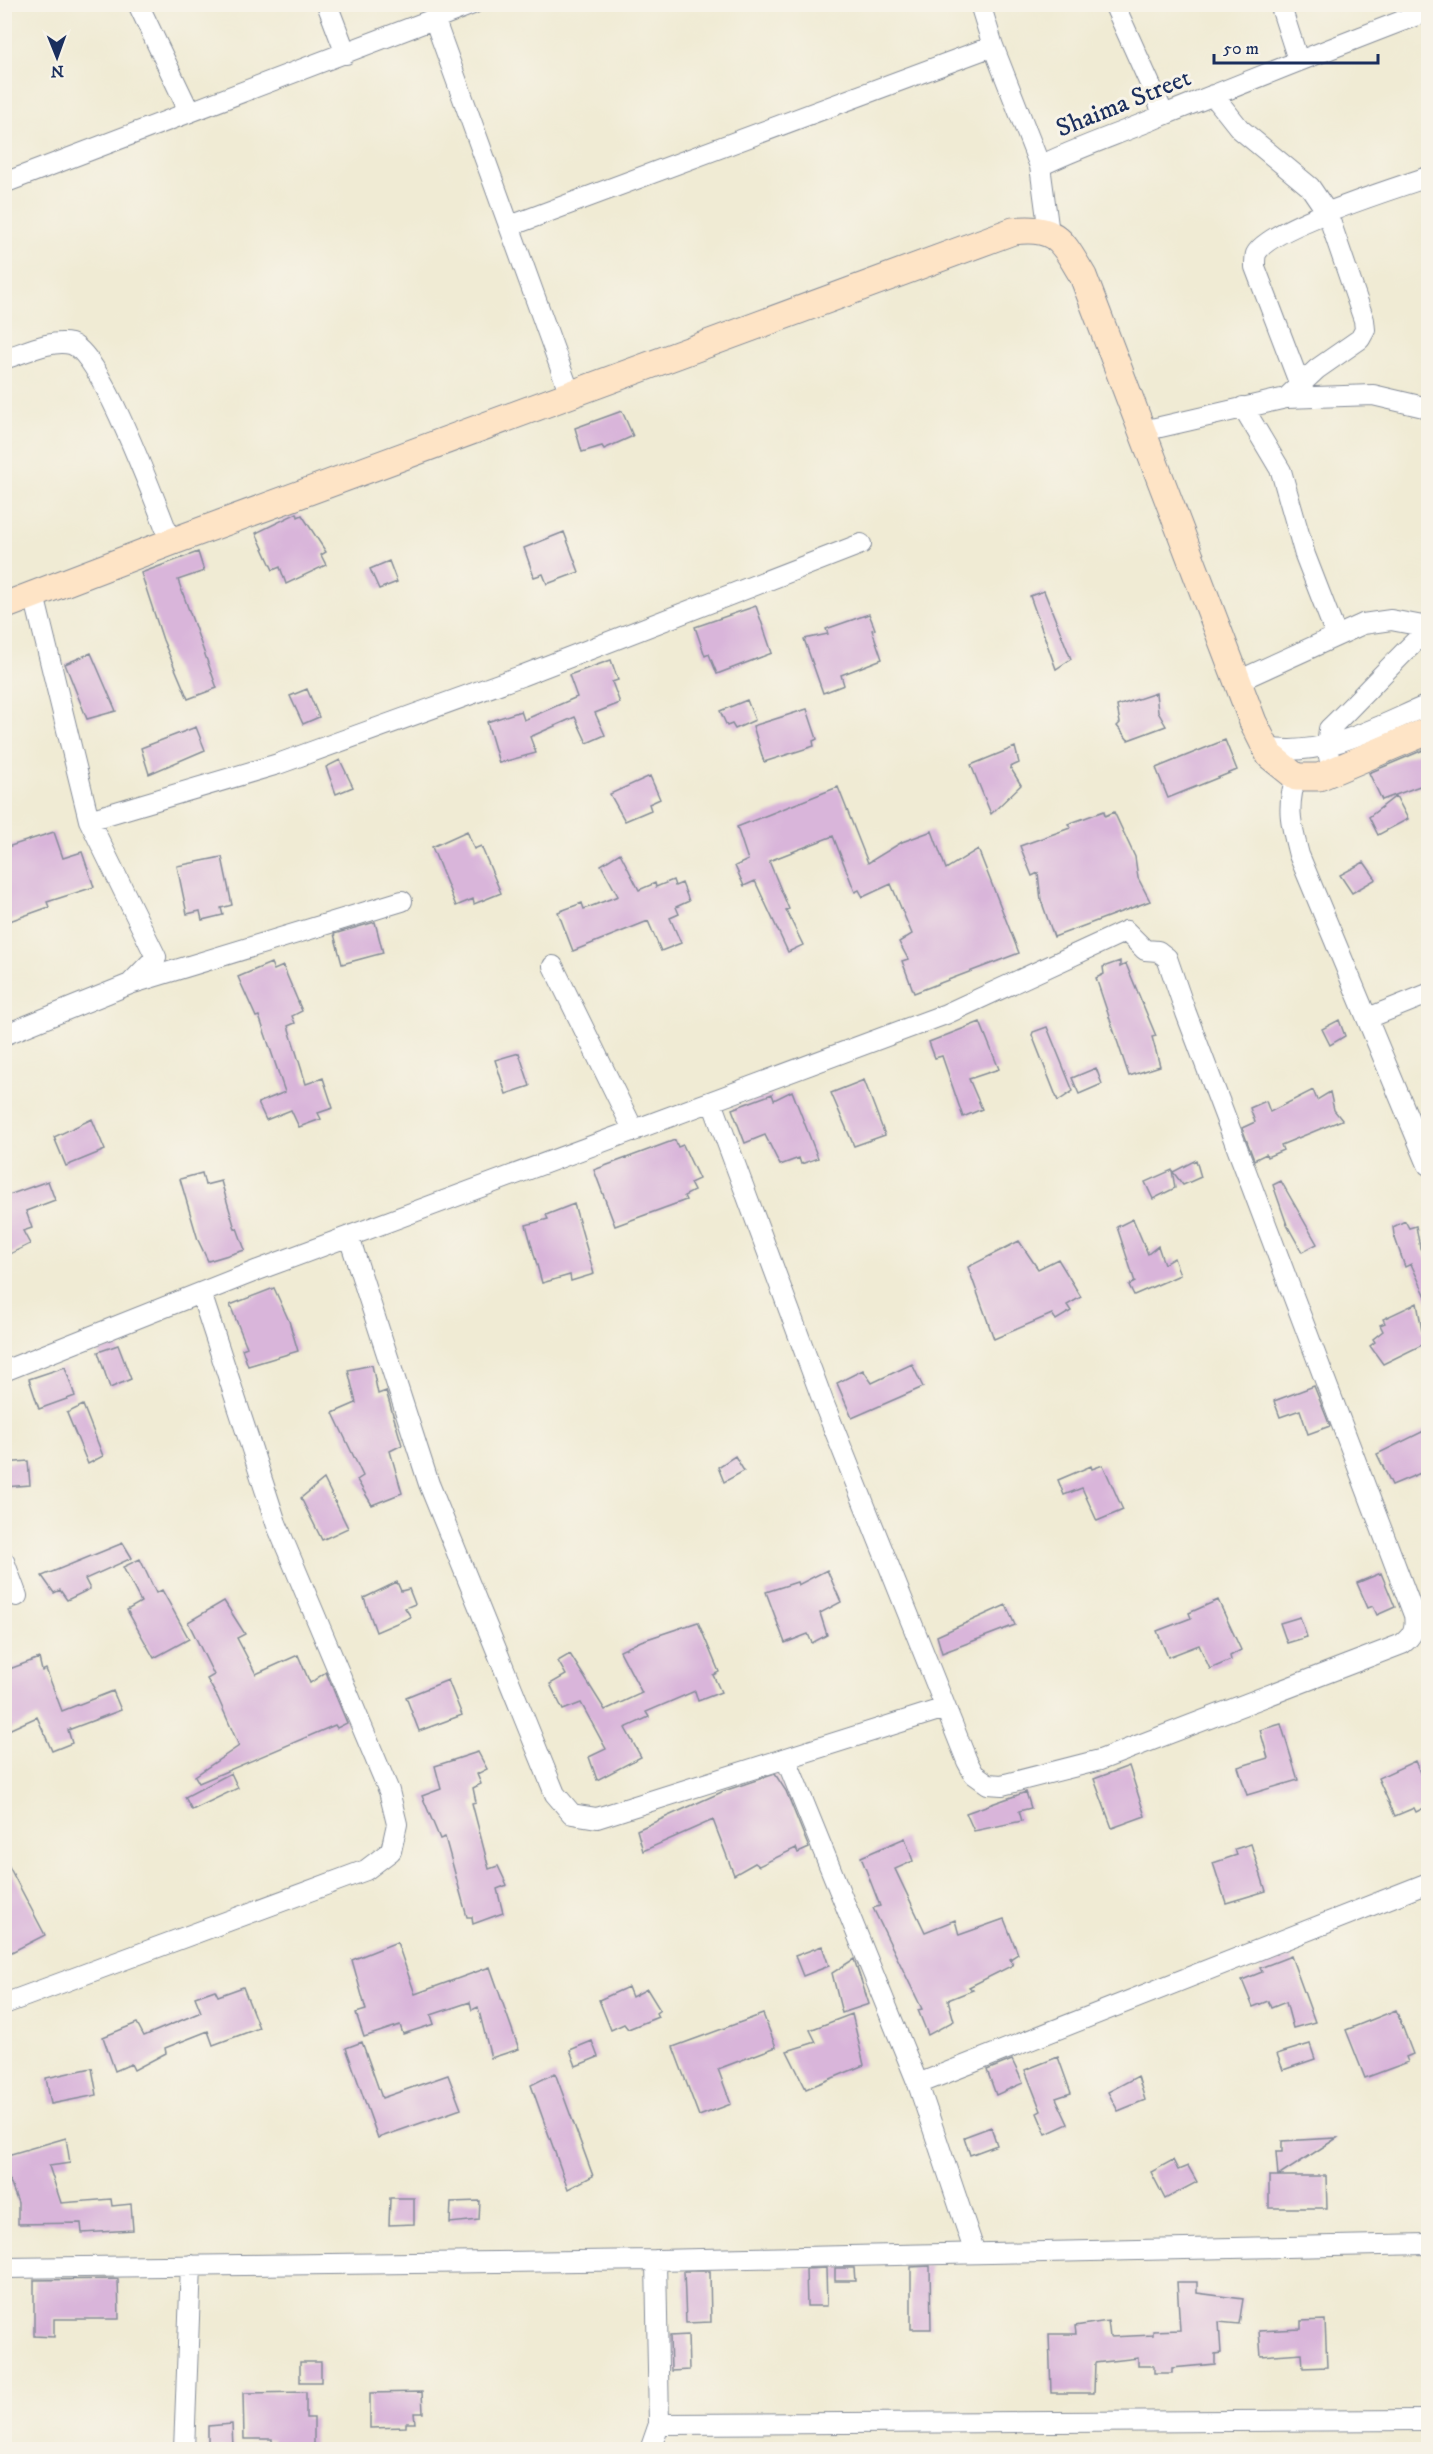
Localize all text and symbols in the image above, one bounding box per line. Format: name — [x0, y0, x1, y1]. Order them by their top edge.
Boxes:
north arrow — [27, 27, 87, 87]
scale bar — [1214, 27, 1378, 65]
text: 50 m — [1223, 38, 1259, 60]
text: N — [51, 61, 64, 81]
street label: Shaima Street — [1051, 61, 1196, 145]

